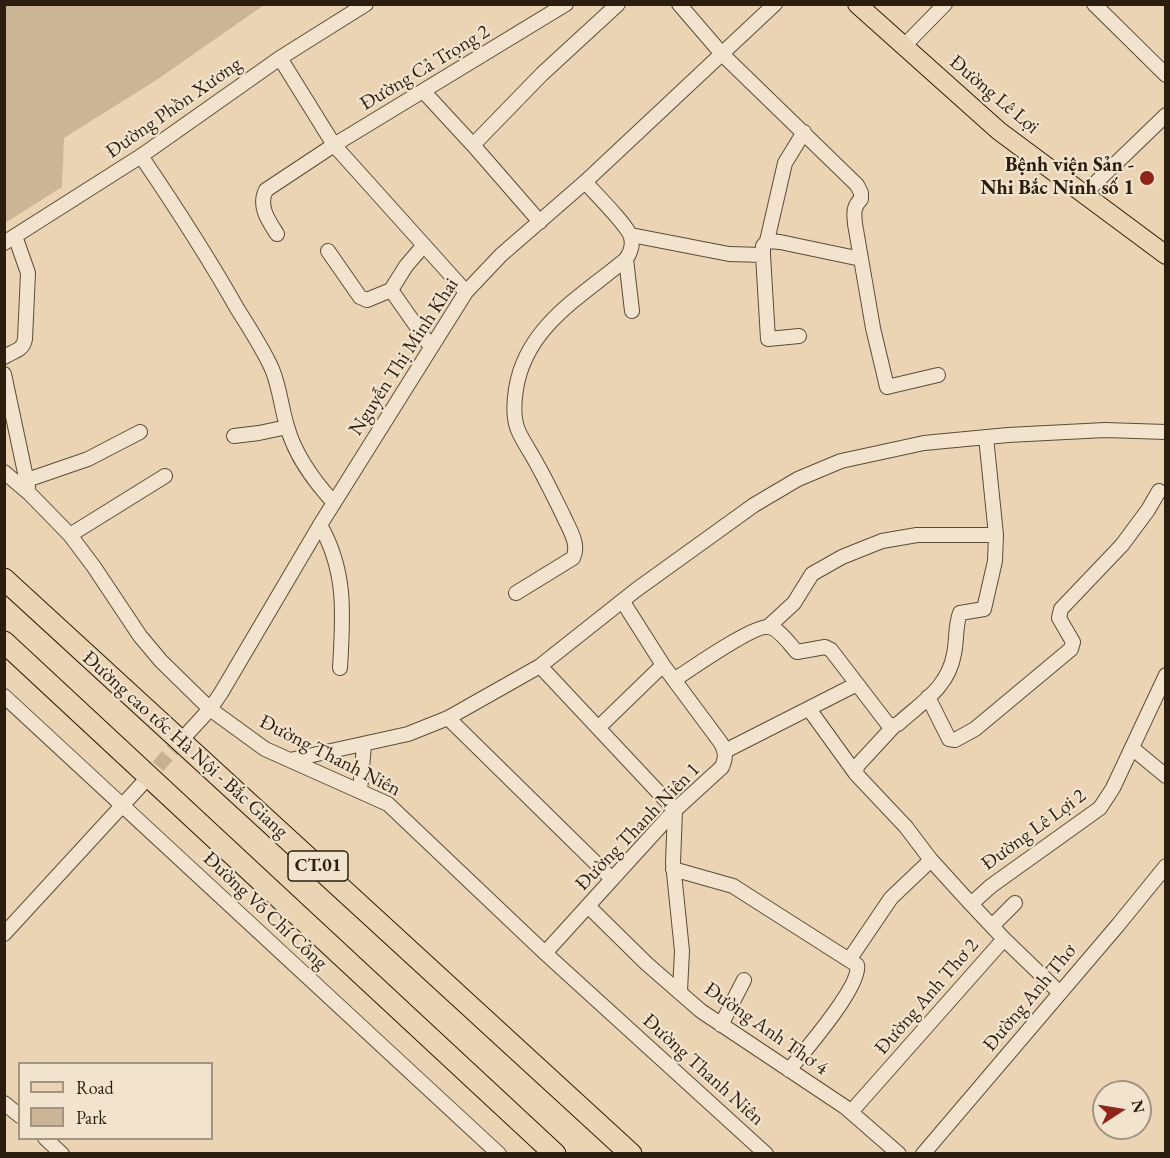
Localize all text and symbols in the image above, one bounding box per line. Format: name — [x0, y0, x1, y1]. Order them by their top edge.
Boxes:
street label: Đường Cả Trọng 2 — [356, 20, 494, 116]
street label: Đường Lê Lợi — [944, 50, 1044, 140]
street label: Đường Phồn Xương — [101, 52, 247, 164]
place label: Bệnh viện Sản - Nhi Bắc Ninh số 1 — [980, 154, 1134, 201]
marker: Bệnh viện Sản - Nhi Bắc Ninh số 1 — [1138, 169, 1156, 187]
street label: Nguyễn Thị Minh Khai — [344, 274, 464, 440]
street label: Đường cao tốc Hà Nội - Bắc Giang — [77, 646, 293, 844]
street label: Đường Thanh Niên — [255, 710, 405, 802]
street label: Đường Thanh Niên 1 — [571, 758, 705, 896]
street label: Đường Lê Lợi 2 — [977, 784, 1091, 876]
street label: Đường Võ Chí Công — [198, 847, 332, 975]
road number: CT.01 — [288, 851, 348, 881]
street label: Đường Anh Thơ 2 — [870, 934, 984, 1060]
street label: Đường Anh Thơ — [978, 940, 1082, 1056]
street label: Đường Anh Thơ 4 — [699, 977, 833, 1081]
street label: Đường Thanh Niên — [637, 1009, 769, 1131]
legend — [18, 1062, 213, 1140]
text: Road — [76, 1076, 114, 1099]
north arrow — [1092, 1080, 1152, 1140]
text: N — [1127, 1098, 1150, 1115]
text: Park — [76, 1106, 107, 1129]

